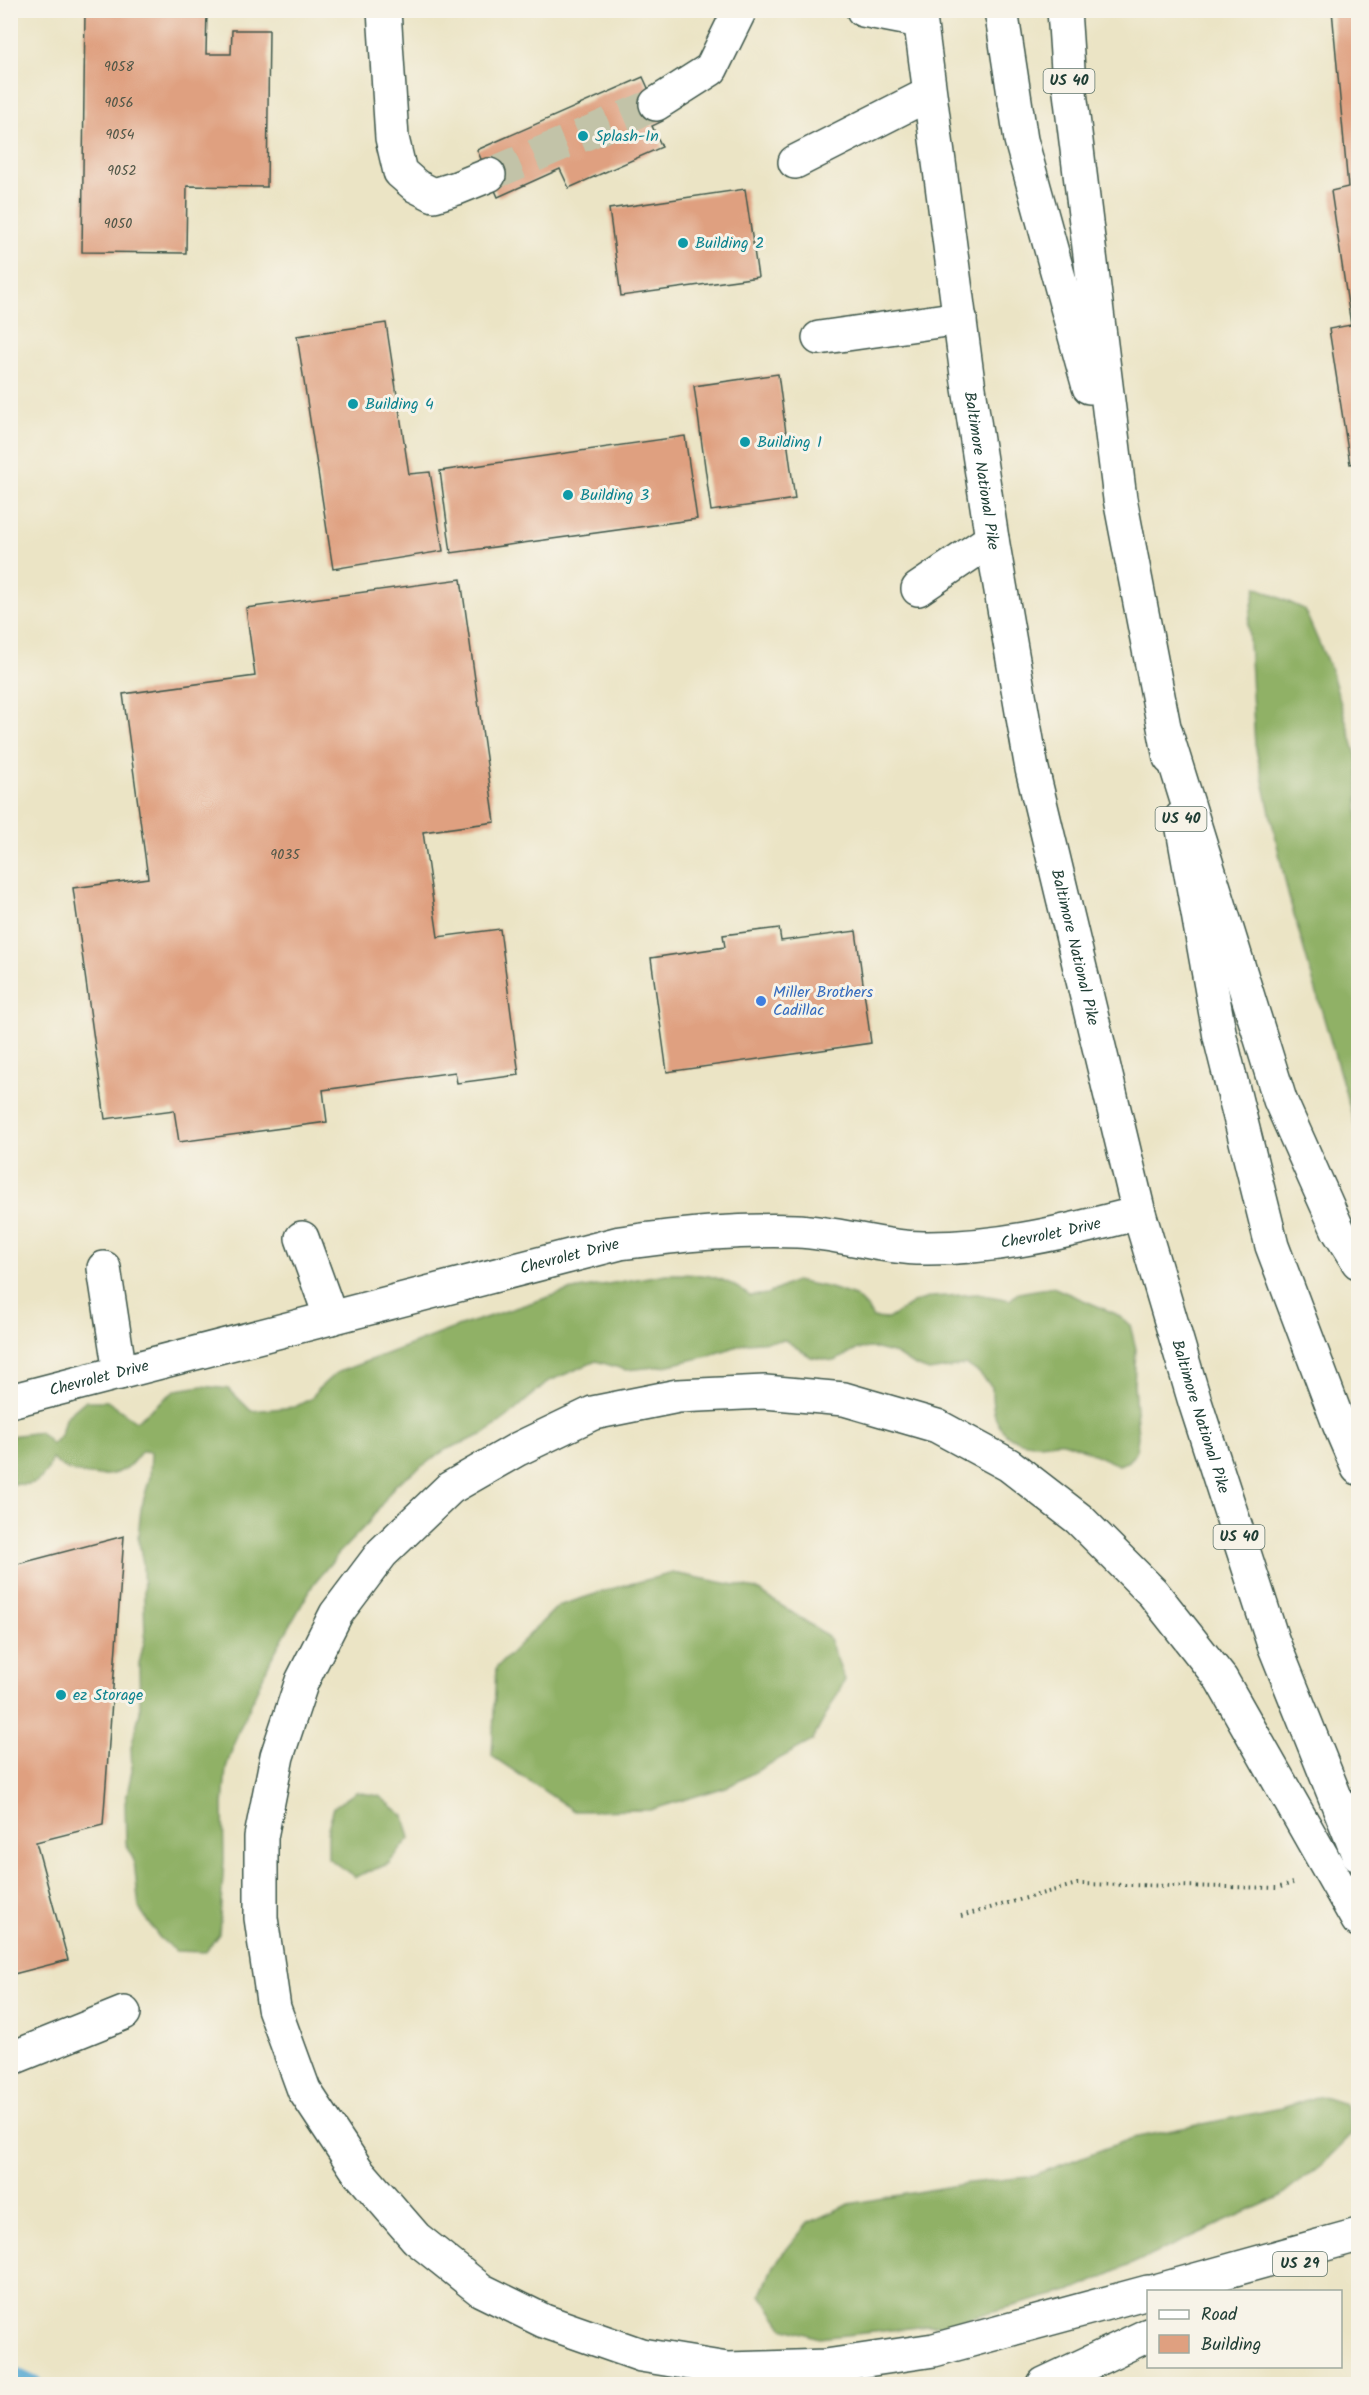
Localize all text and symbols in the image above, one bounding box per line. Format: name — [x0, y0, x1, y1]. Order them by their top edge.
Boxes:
house number: 9058 — [104, 56, 134, 78]
road number: US 40 — [1044, 69, 1094, 93]
house number: 9056 — [104, 92, 134, 114]
house number: 9054 — [105, 124, 135, 146]
place label: Splash-In — [595, 124, 659, 149]
marker: Splash-In — [576, 129, 590, 143]
house number: 9052 — [107, 160, 137, 182]
house number: 9050 — [104, 213, 132, 235]
place label: Building 2 — [695, 231, 764, 256]
marker: Building 2 — [676, 236, 690, 250]
street label: Baltimore National Pike — [957, 390, 1006, 552]
place label: Building 4 — [365, 392, 434, 417]
marker: Building 4 — [346, 397, 360, 411]
place label: Building 1 — [757, 430, 822, 455]
marker: Building 1 — [738, 435, 752, 449]
place label: Building 3 — [580, 483, 649, 508]
marker: Building 3 — [561, 488, 575, 502]
road number: US 40 — [1156, 807, 1206, 831]
house number: 9035 — [270, 844, 301, 866]
street label: Baltimore National Pike — [1044, 867, 1106, 1028]
place label: Miller Brothers Cadillac — [773, 980, 873, 1023]
marker: Miller Brothers Cadillac — [754, 994, 768, 1008]
street label: Chevrolet Drive — [999, 1211, 1104, 1255]
street label: Chevrolet Drive — [517, 1231, 622, 1281]
street label: Baltimore National Pike — [1165, 1337, 1236, 1497]
street label: Chevrolet Drive — [47, 1353, 151, 1403]
road number: US 40 — [1214, 1525, 1264, 1549]
place label: ez Storage — [73, 1683, 143, 1708]
marker: ez Storage — [54, 1688, 68, 1702]
road number: US 29 — [1273, 2252, 1327, 2276]
legend — [1147, 2290, 1342, 2368]
text: Road — [1201, 2301, 1238, 2330]
text: Building — [1201, 2331, 1261, 2360]

